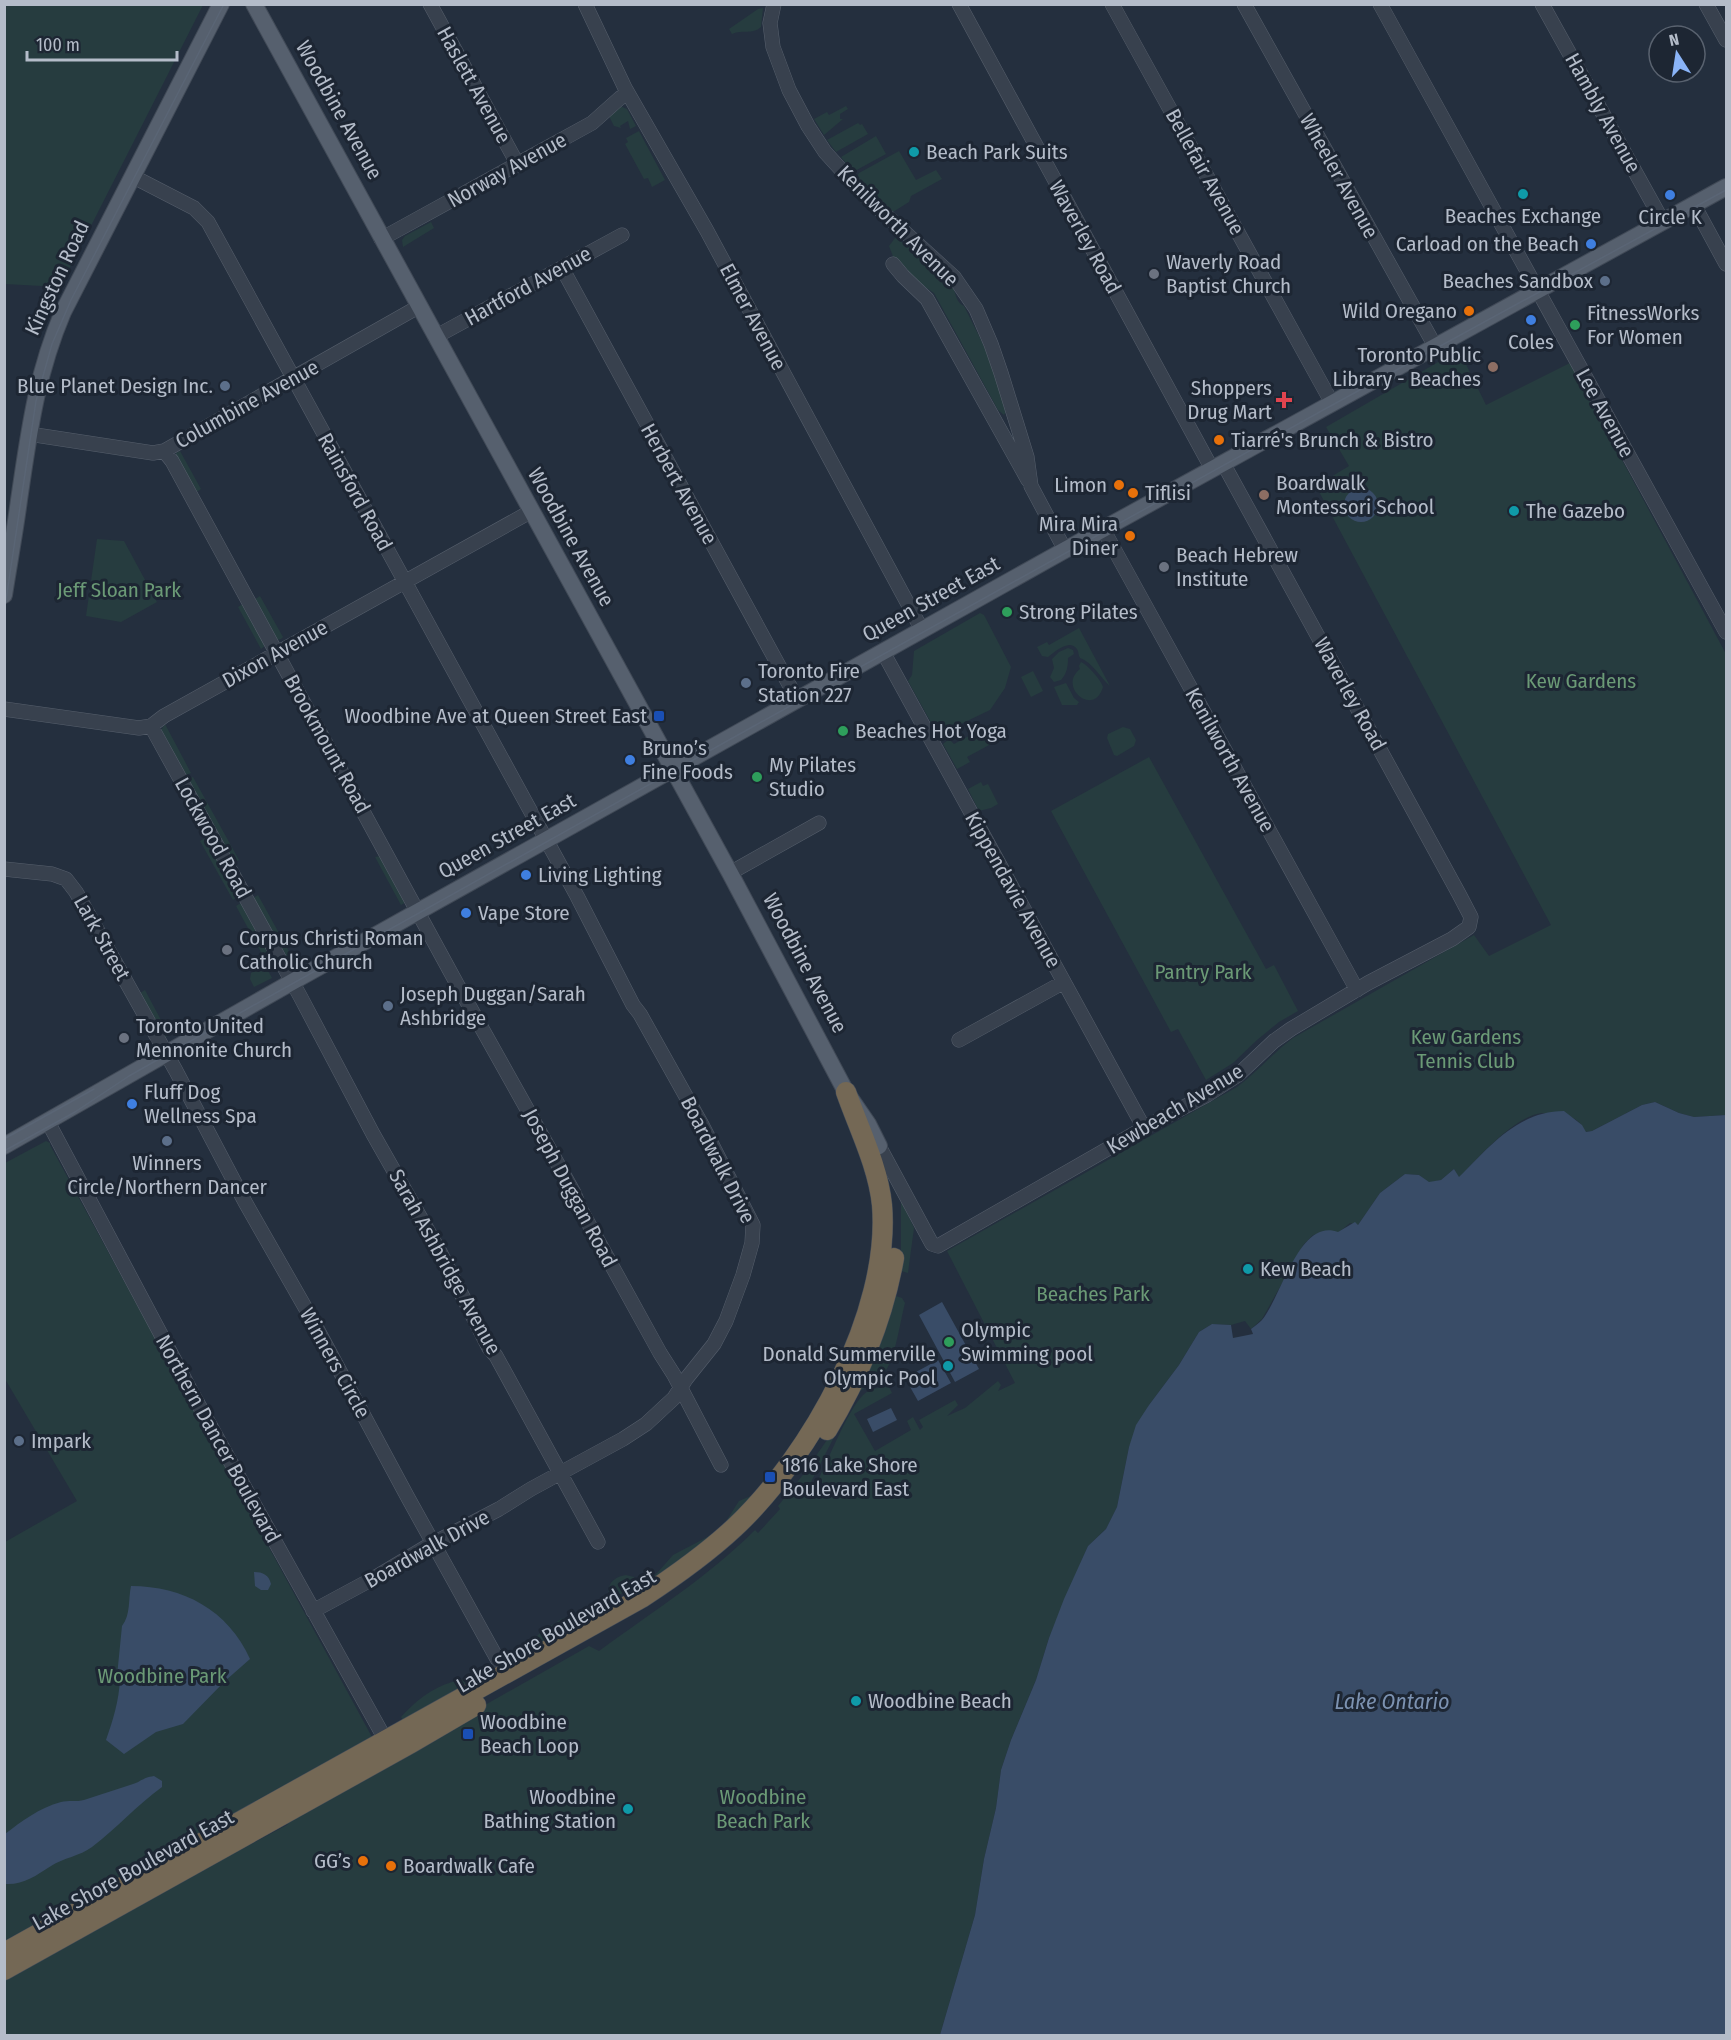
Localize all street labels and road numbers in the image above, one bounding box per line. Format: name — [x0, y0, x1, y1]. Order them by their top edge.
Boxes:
street label: Haslett Avenue — [431, 22, 517, 148]
street label: Woodbine Avenue — [290, 36, 388, 184]
street label: Hambly Avenue — [1559, 49, 1647, 177]
street label: Bellefair Avenue — [1160, 104, 1250, 240]
street label: Wheeler Avenue — [1294, 109, 1384, 243]
street label: Norway Avenue — [443, 127, 571, 213]
street label: Kenilworth Avenue — [832, 160, 964, 292]
street label: Waverley Road — [1043, 176, 1127, 298]
street label: Kingston Road — [19, 217, 95, 339]
street label: Hartford Avenue — [460, 241, 596, 331]
street label: Elmer Avenue — [714, 259, 792, 375]
street label: Columbine Avenue — [171, 354, 323, 454]
street label: Lee Avenue — [1570, 364, 1640, 462]
street label: Herbert Avenue — [635, 419, 723, 549]
street label: Rainsford Road — [312, 429, 398, 555]
street label: Woodbine Avenue — [522, 463, 620, 611]
street label: Queen Street East — [858, 550, 1004, 647]
street label: Dixon Avenue — [218, 614, 332, 694]
street label: Waverley Road — [1308, 633, 1392, 755]
street label: Brookmount Road — [278, 670, 376, 818]
street label: Kenilworth Avenue — [1180, 683, 1280, 837]
street label: Lockwood Road — [169, 773, 257, 903]
street label: Queen Street East — [434, 787, 580, 884]
street label: Kippendavie Avenue — [959, 807, 1067, 973]
street label: Woodbine Avenue — [757, 889, 853, 1037]
street label: Lark Street — [68, 891, 136, 985]
street label: Kewbeach Avenue — [1102, 1058, 1248, 1160]
street label: Boardwalk Drive — [675, 1092, 761, 1228]
street label: Joseph Duggan Road — [517, 1104, 623, 1272]
street label: Sarah Ashbridge Avenue — [383, 1165, 507, 1359]
street label: Winners Circle — [294, 1303, 376, 1423]
street label: Northern Dancer Boulevard — [150, 1330, 286, 1548]
street label: Boardwalk Drive — [360, 1504, 494, 1594]
street label: Lake Shore Boulevard East — [452, 1563, 660, 1699]
street label: Lake Shore Boulevard East — [28, 1804, 238, 1936]

